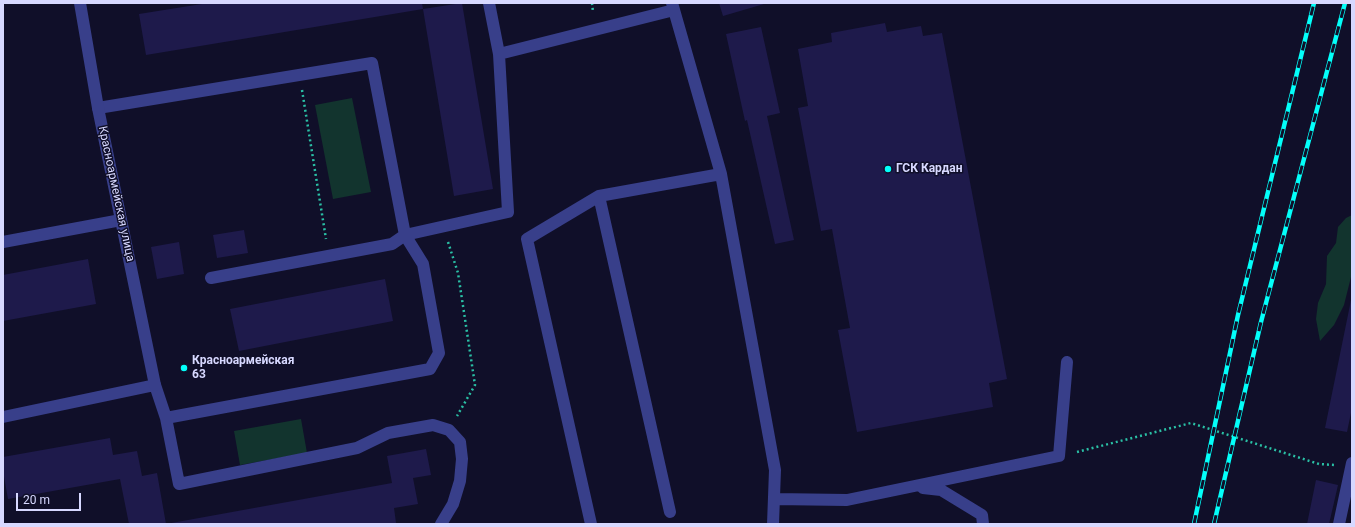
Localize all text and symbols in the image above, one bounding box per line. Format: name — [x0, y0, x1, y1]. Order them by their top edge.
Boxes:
street label: Красноармейская улица — [95, 125, 137, 263]
place label: ГСК Кардан — [896, 162, 962, 176]
marker: ГСК Кардан — [883, 164, 893, 174]
place label: Красноармейская 63 — [192, 354, 294, 382]
marker: Красноармейская 63 — [179, 363, 189, 373]
scale bar — [18, 485, 83, 511]
text: 20 m — [23, 493, 50, 507]

